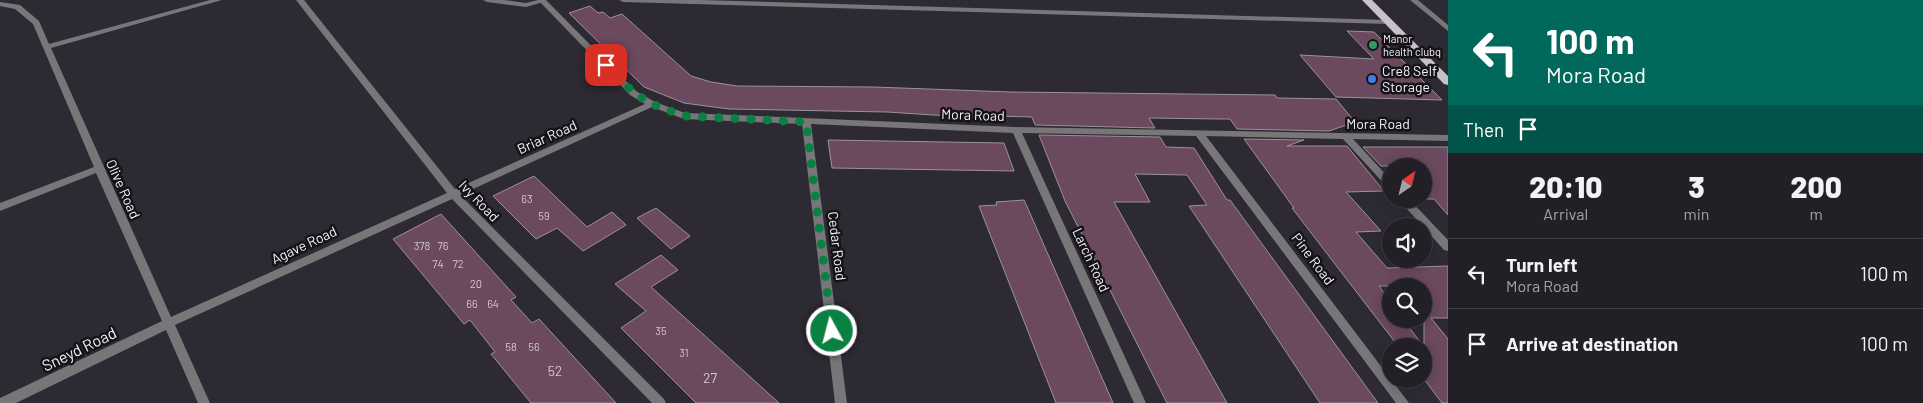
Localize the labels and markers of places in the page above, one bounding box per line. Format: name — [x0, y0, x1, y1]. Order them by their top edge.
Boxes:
place label: Manor health clubq — [1383, 32, 1441, 58]
marker: Manor health clubq — [1367, 39, 1379, 51]
pin — [585, 44, 627, 86]
place label: Cre8 Self Storage — [1382, 62, 1437, 95]
marker: Cre8 Self Storage — [1366, 73, 1378, 85]

